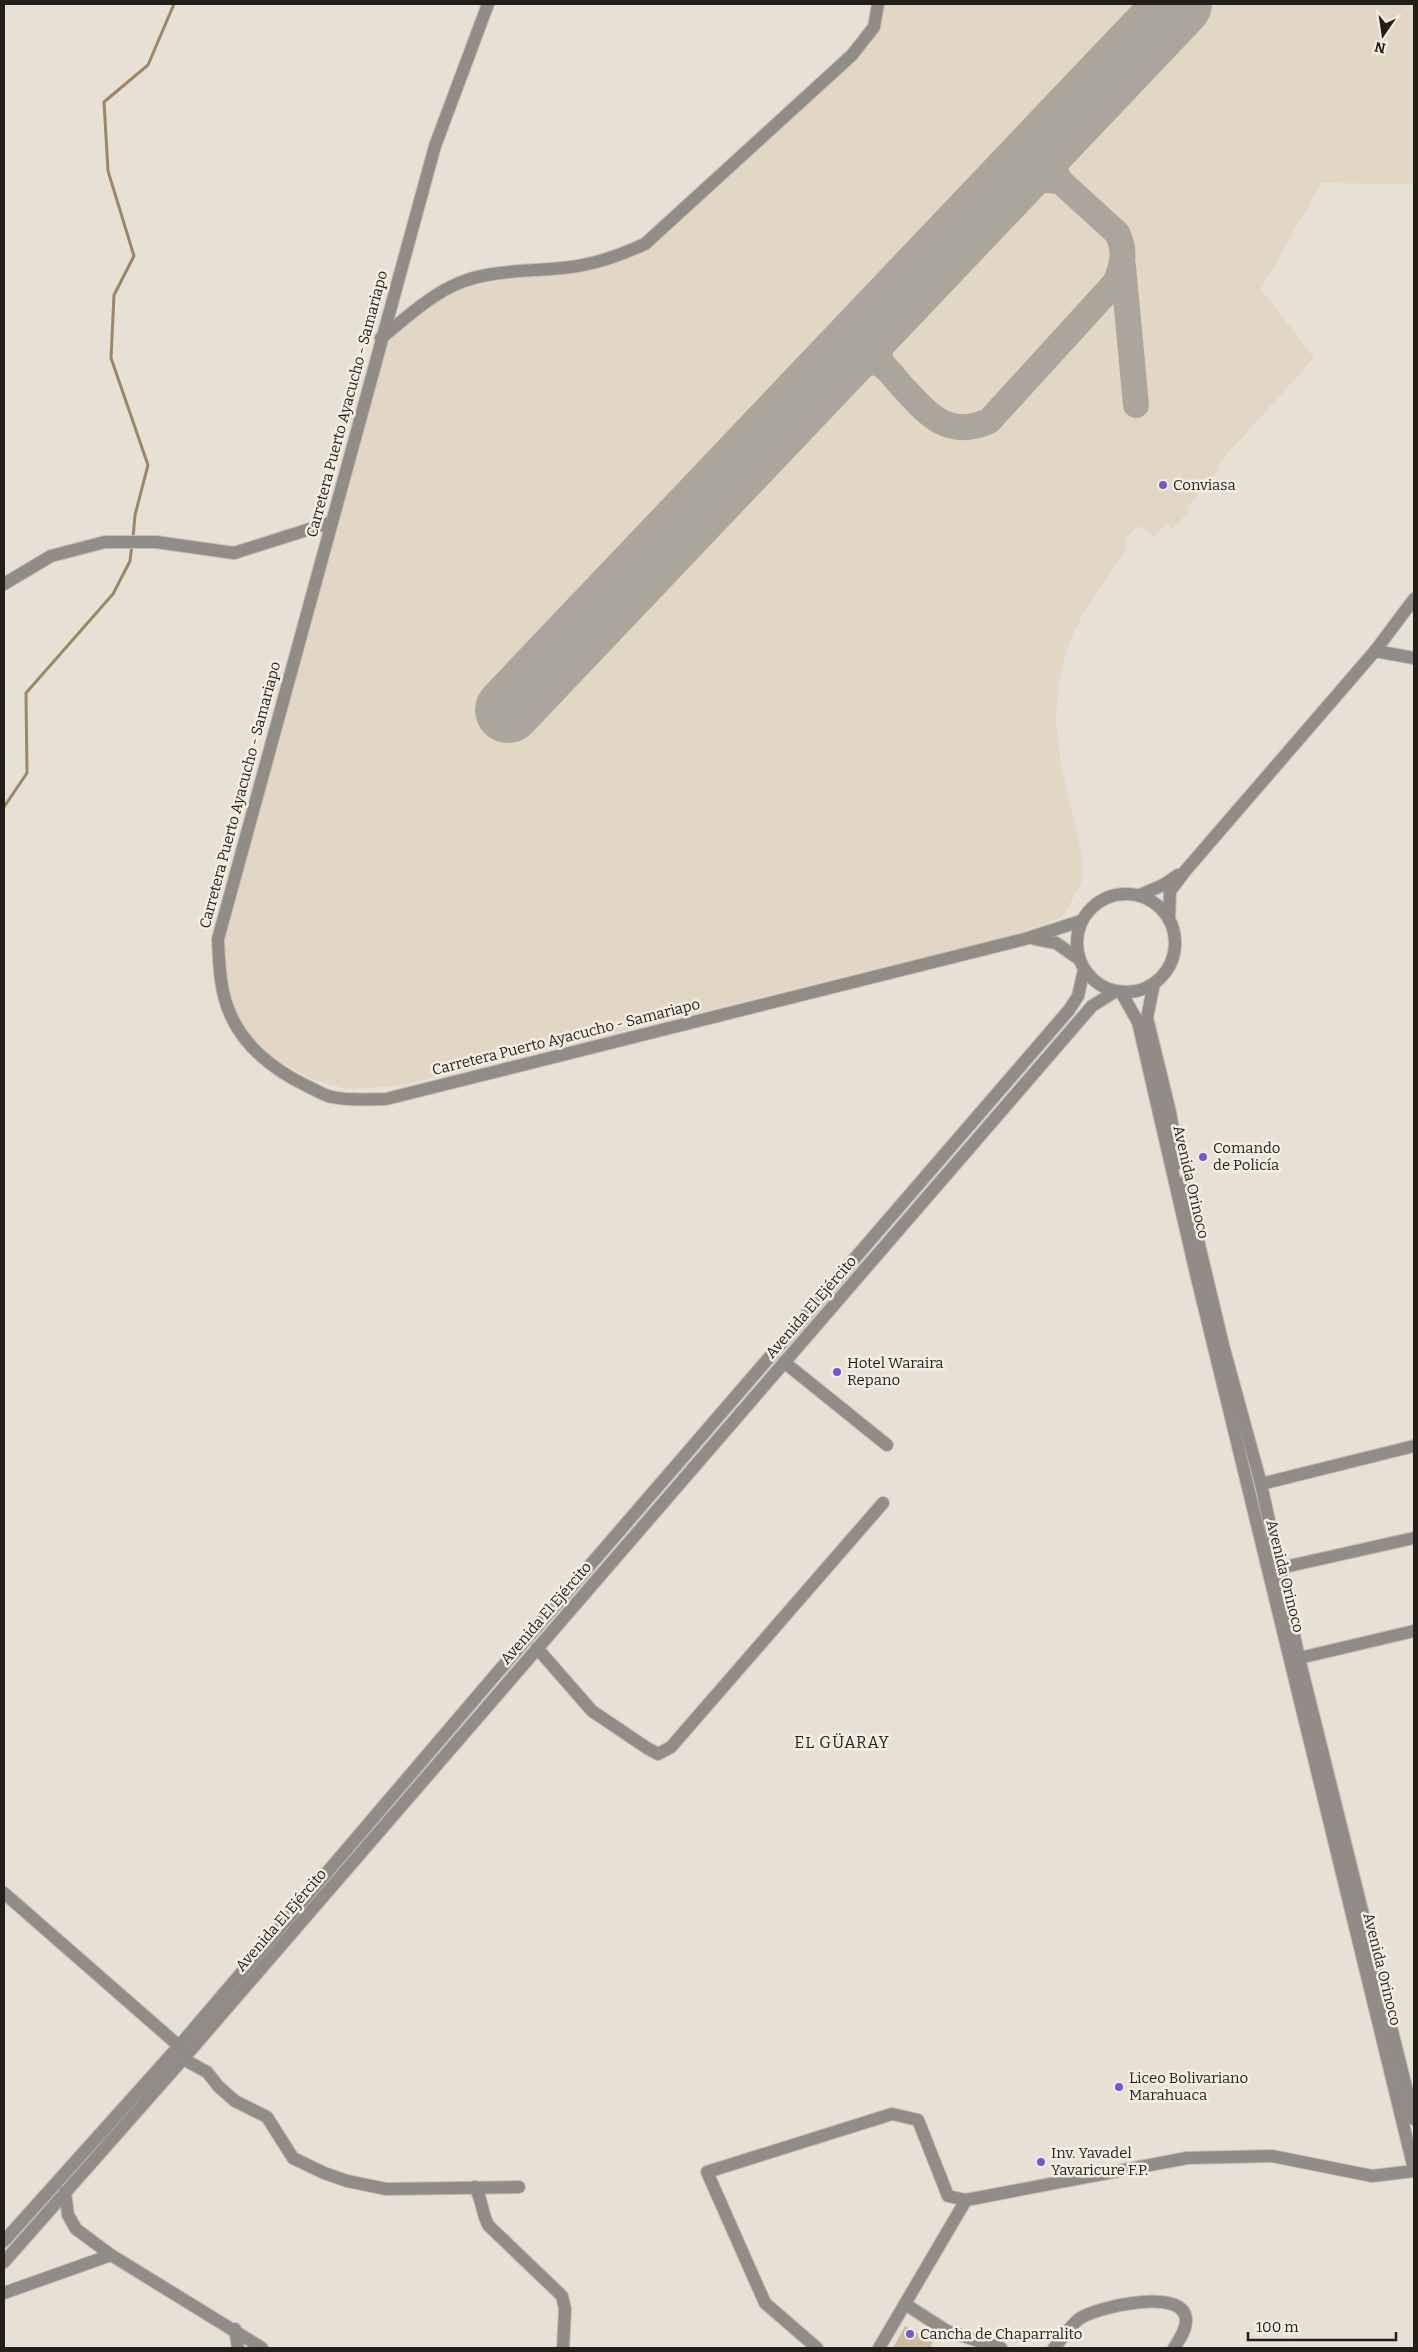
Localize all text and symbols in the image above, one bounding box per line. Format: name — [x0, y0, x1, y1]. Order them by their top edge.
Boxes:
north arrow — [1358, 10, 1408, 60]
text: N — [1373, 38, 1387, 57]
street label: Carretera Puerto Ayacucho - Samariapo — [303, 269, 391, 539]
place label: Conviasa — [1173, 476, 1236, 494]
marker: Conviasa — [1157, 479, 1169, 491]
street label: Carretera Puerto Ayacucho - Samariapo — [196, 660, 284, 930]
street label: Carretera Puerto Ayacucho - Samariapo — [430, 995, 702, 1079]
street label: Avenida Orinoco — [1169, 1124, 1213, 1240]
place label: Comando de Policía — [1213, 1139, 1280, 1174]
marker: Comando de Policía — [1197, 1151, 1209, 1163]
street label: Avenida El Ejército — [762, 1252, 860, 1362]
place label: Hotel Waraira Repano — [847, 1354, 944, 1389]
marker: Hotel Waraira Repano — [831, 1366, 843, 1378]
street label: Avenida Orinoco — [1262, 1518, 1308, 1634]
street label: Avenida El Ejército — [497, 1558, 595, 1668]
district label: EL GÜARAY — [794, 1733, 890, 1752]
street label: Avenida El Ejército — [232, 1865, 330, 1975]
street label: Avenida Orinoco — [1359, 1911, 1405, 2027]
place label: Liceo Bolivariano Marahuaca — [1129, 2069, 1248, 2104]
marker: Liceo Bolivariano Marahuaca — [1113, 2081, 1125, 2093]
place label: Inv. Yavadel Yavaricure F.P. — [1051, 2144, 1148, 2179]
marker: Inv. Yavadel Yavaricure F.P. — [1035, 2156, 1047, 2168]
scale bar — [1248, 2310, 1396, 2342]
text: 100 m — [1256, 2318, 1299, 2336]
place label: Cancha de Chaparralito — [920, 2325, 1082, 2343]
marker: Cancha de Chaparralito — [904, 2328, 916, 2340]

